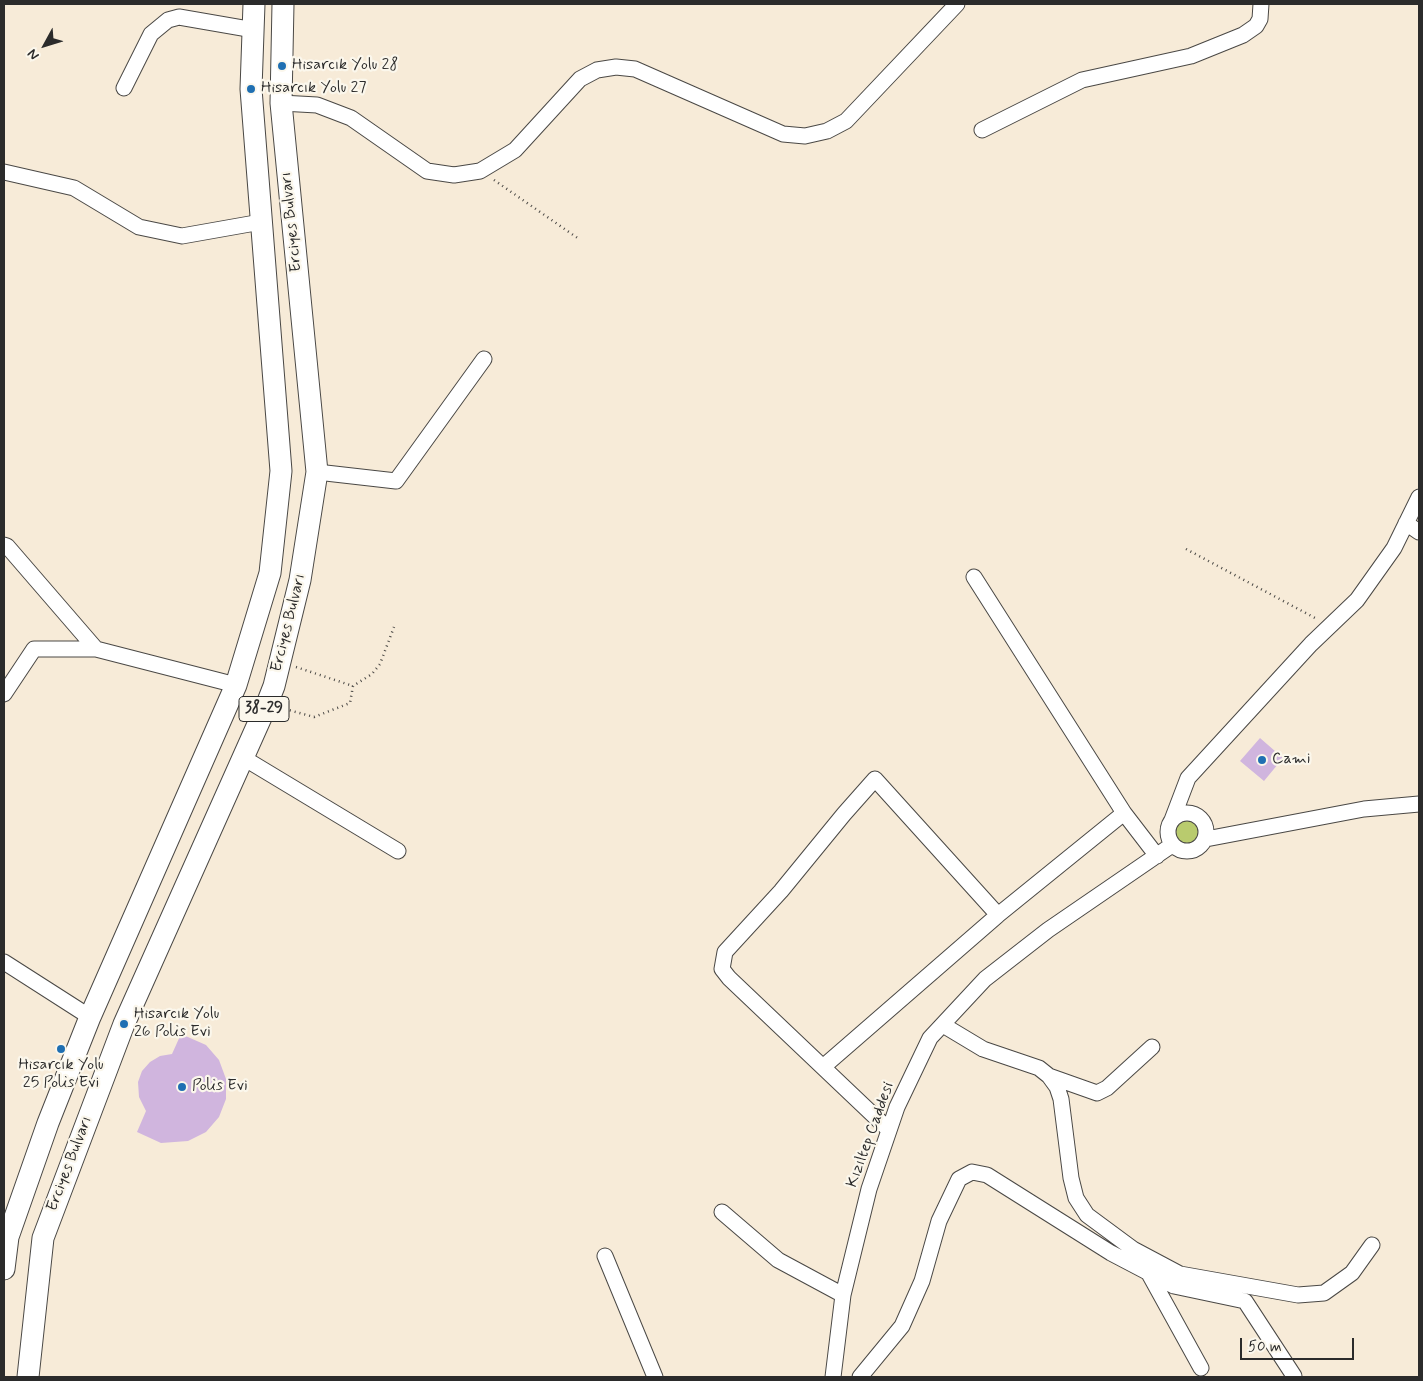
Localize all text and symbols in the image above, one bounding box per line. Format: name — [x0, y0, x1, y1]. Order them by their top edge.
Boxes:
north arrow — [20, 20, 70, 70]
text: N — [23, 45, 43, 64]
place label: Hisarcık Yolu 28 — [292, 56, 398, 76]
marker: Hisarcık Yolu 28 — [276, 60, 288, 72]
place label: Hisarcık Yolu 27 — [261, 79, 366, 99]
marker: Hisarcık Yolu 27 — [245, 83, 257, 95]
street label: Erciyes Bulvarı — [277, 171, 307, 273]
street label: Erciyes Bulvarı — [268, 572, 310, 674]
road number: 38-29 — [239, 696, 289, 722]
place label: Cami — [1272, 750, 1311, 770]
marker: Cami — [1256, 754, 1268, 766]
place label: Hisarcık Yolu 26 Polis Evi — [134, 1005, 219, 1043]
marker: Hisarcık Yolu 26 Polis Evi — [118, 1018, 130, 1030]
marker: Hisarcık Yolu 25 Polis Evi — [55, 1043, 67, 1055]
place label: Hisarcık Yolu 25 Polis Evi — [18, 1056, 104, 1094]
place label: Polis Evi — [192, 1077, 248, 1097]
street label: Kızıltep Caddesi — [843, 1080, 899, 1190]
marker: Polis Evi — [176, 1081, 188, 1093]
street label: Erciyes Bulvarı — [43, 1114, 97, 1214]
scale bar — [1243, 1328, 1357, 1360]
text: 50 m — [1248, 1337, 1282, 1357]

